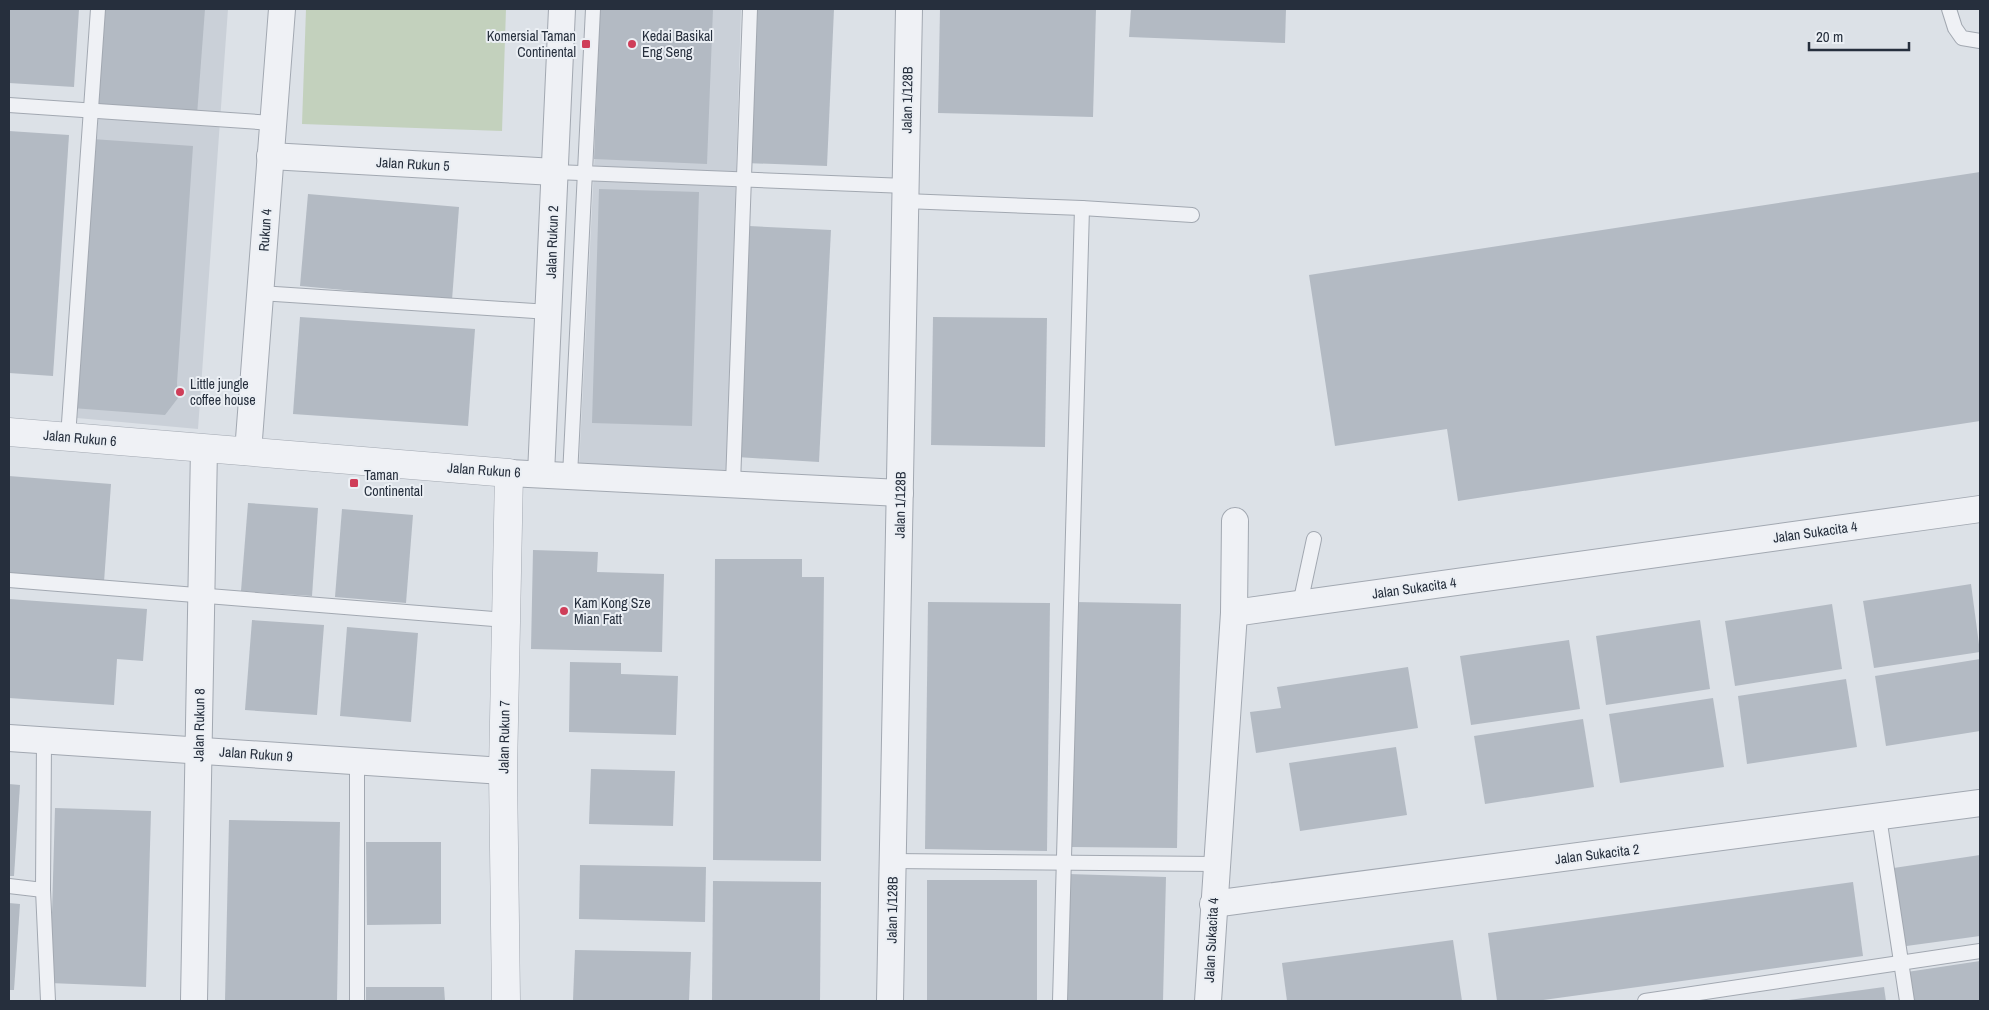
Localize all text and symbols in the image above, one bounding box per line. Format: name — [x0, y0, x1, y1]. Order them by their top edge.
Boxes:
scale bar — [1809, 20, 1909, 52]
text: 20 m — [1816, 26, 1843, 47]
place label: Komersial Taman Continental — [487, 27, 576, 61]
place label: Kedai Basikal Eng Seng — [642, 27, 713, 61]
marker: Komersial Taman Continental — [580, 38, 592, 50]
marker: Kedai Basikal Eng Seng — [626, 38, 638, 50]
street label: Jalan 1/128B — [897, 66, 917, 134]
street label: Jalan Rukun 5 — [376, 153, 450, 175]
street label: Jalan Rukun 2 — [542, 205, 562, 279]
street label: Rukun 4 — [255, 207, 276, 252]
place label: Little jungle coffee house — [190, 375, 256, 409]
marker: Little jungle coffee house — [174, 386, 186, 398]
street label: Jalan Rukun 6 — [43, 426, 117, 450]
street label: Jalan Rukun 6 — [447, 458, 521, 482]
place label: Taman Continental — [364, 466, 423, 500]
street label: Jalan 1/128B — [890, 471, 910, 539]
marker: Taman Continental — [348, 477, 360, 489]
street label: Jalan Sukacita 4 — [1772, 517, 1859, 547]
street label: Jalan Sukacita 4 — [1371, 573, 1458, 603]
place label: Kam Kong Sze Mian Fatt — [574, 594, 651, 628]
marker: Kam Kong Sze Mian Fatt — [558, 605, 570, 617]
street label: Jalan Rukun 8 — [189, 688, 209, 762]
street label: Jalan Rukun 7 — [494, 700, 514, 774]
street label: Jalan Rukun 9 — [219, 742, 293, 766]
street label: Jalan Sukacita 2 — [1554, 840, 1640, 868]
street label: Jalan 1/128B — [882, 876, 902, 944]
street label: Jalan Sukacita 4 — [1200, 897, 1222, 983]

